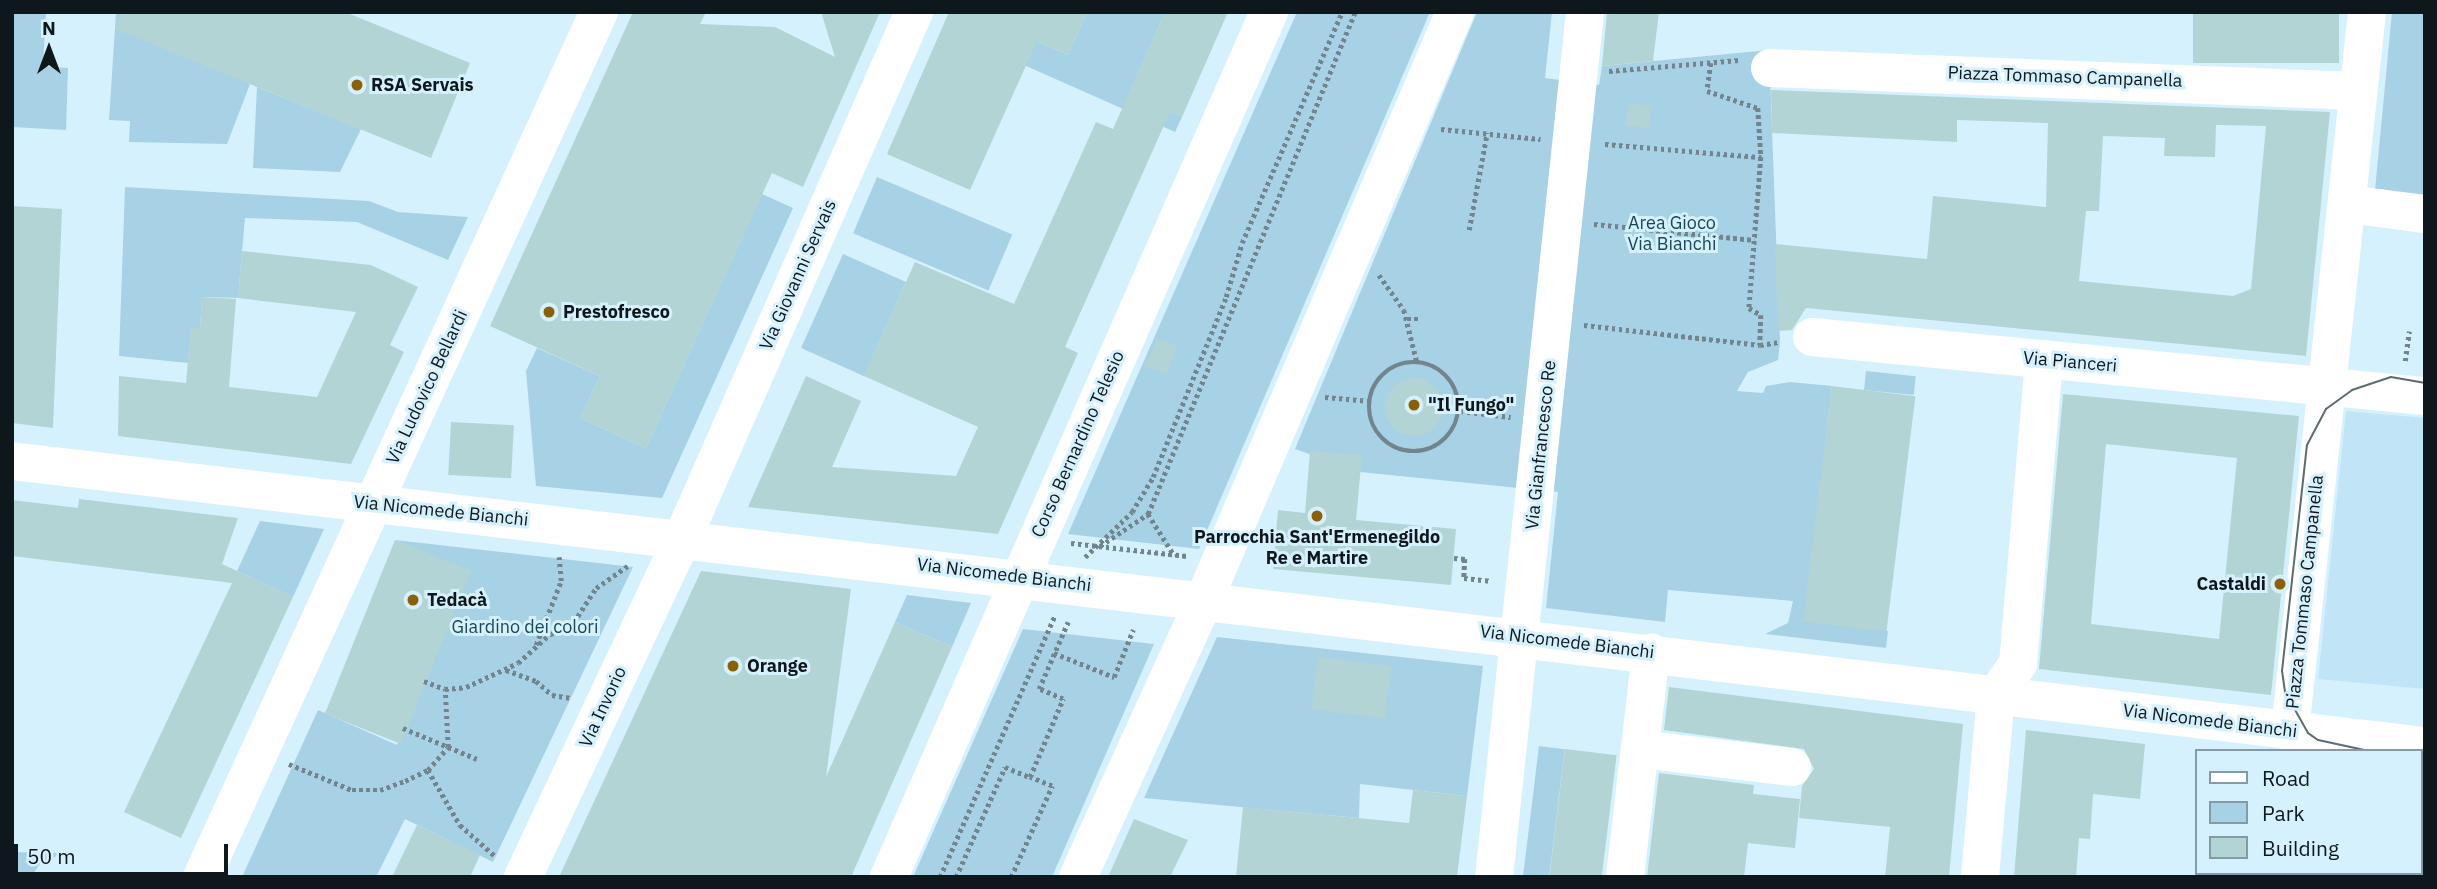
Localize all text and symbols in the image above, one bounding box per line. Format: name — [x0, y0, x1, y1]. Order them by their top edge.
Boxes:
north arrow — [14, 14, 84, 84]
text: N — [42, 16, 56, 40]
street label: Piazza Tommaso Campanella — [1947, 62, 2183, 92]
place label: RSA Servais — [371, 74, 474, 96]
marker: RSA Servais — [349, 77, 365, 93]
street label: Via Giovanni Servais — [755, 196, 841, 354]
park label: Area Gioco Via Bianchi — [1627, 213, 1717, 256]
place label: Prestofresco — [563, 301, 670, 323]
marker: Prestofresco — [541, 304, 557, 320]
street label: Via Ludovico Bellardi — [382, 306, 472, 468]
street label: Corso Bernardino Telesio — [1027, 347, 1129, 541]
street label: Via Pianceri — [2022, 347, 2118, 377]
street label: Via Gianfrancesco Re — [1521, 359, 1561, 531]
place label: "Il Fungo" — [1428, 394, 1514, 416]
marker: "Il Fungo" — [1406, 397, 1422, 413]
street label: Piazza Tommaso Campanella — [2282, 474, 2328, 710]
street label: Via Nicomede Bianchi — [353, 491, 529, 531]
marker: Parrocchia Sant'Ermenegildo Re e Martire — [1309, 508, 1325, 524]
place label: Parrocchia Sant'Ermenegildo Re e Martire — [1194, 527, 1440, 570]
street label: Via Nicomede Bianchi — [916, 554, 1092, 596]
place label: Castaldi — [2196, 573, 2266, 595]
marker: Castaldi — [2272, 576, 2288, 592]
place label: Tedacà — [427, 589, 487, 611]
marker: Tedacà — [405, 592, 421, 608]
park label: Giardino dei colori — [452, 616, 598, 638]
street label: Via Nicomede Bianchi — [1479, 621, 1655, 663]
place label: Orange — [747, 655, 808, 677]
marker: Orange — [725, 658, 741, 674]
street label: Via Invorio — [575, 663, 631, 751]
street label: Via Nicomede Bianchi — [2122, 700, 2298, 742]
legend — [2196, 749, 2423, 875]
text: Road — [2262, 764, 2310, 792]
text: Park — [2262, 799, 2305, 827]
scale bar — [18, 830, 231, 874]
text: Building — [2262, 834, 2339, 862]
text: 50 m — [27, 842, 76, 870]

